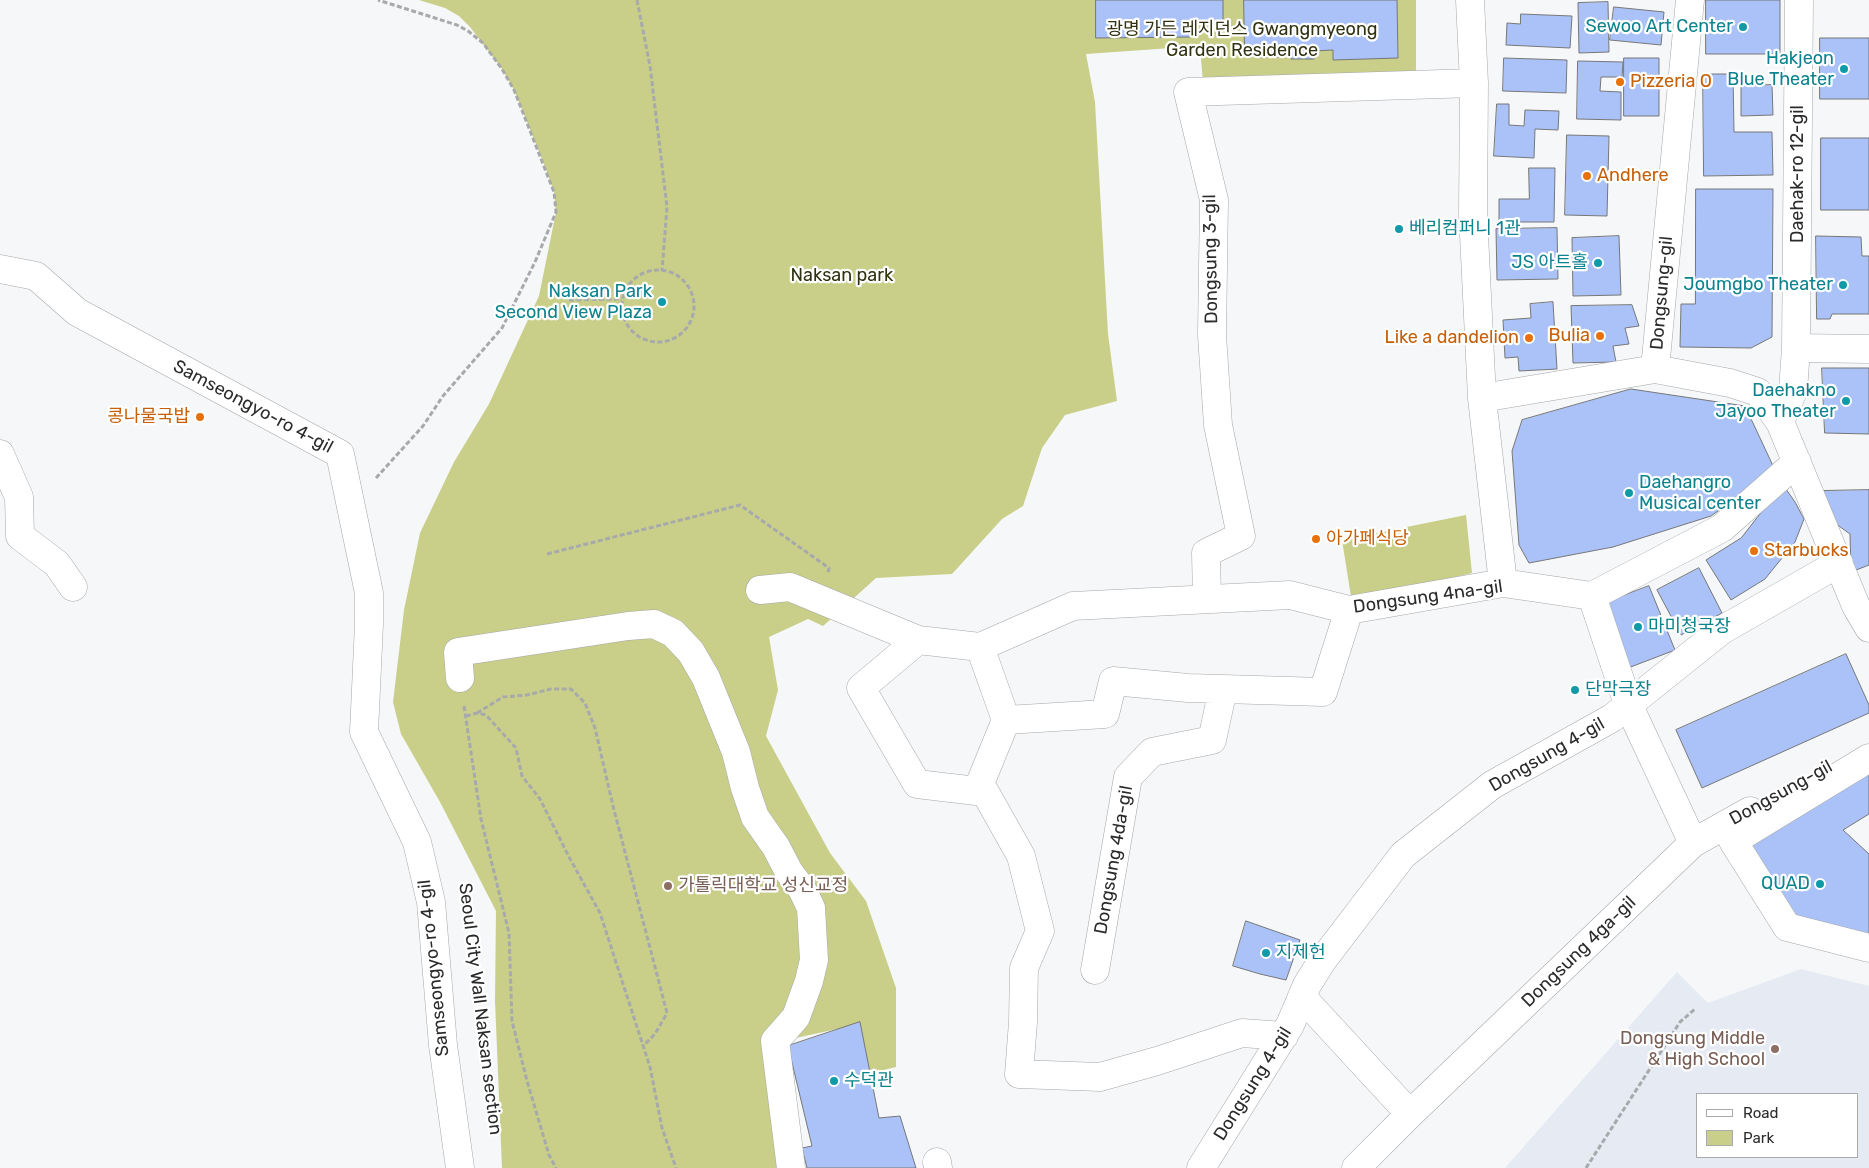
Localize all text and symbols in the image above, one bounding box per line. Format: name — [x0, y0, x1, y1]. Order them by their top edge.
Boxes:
place label: Sewoo Art Center — [1586, 16, 1733, 38]
park label: 광명 가든 레지던스 Gwangmyeong Garden Residence — [1106, 19, 1378, 62]
marker: Sewoo Art Center — [1737, 21, 1749, 33]
place label: Hakjeon Blue Theater — [1727, 48, 1834, 90]
marker: Hakjeon Blue Theater — [1838, 63, 1850, 75]
place label: Pizzeria O — [1630, 71, 1712, 93]
marker: Pizzeria O — [1614, 76, 1626, 88]
street label: Daehak-ro 12-gil — [1787, 105, 1809, 243]
place label: Andhere — [1597, 165, 1668, 187]
marker: Andhere — [1581, 170, 1593, 182]
street label: Dongsung 3-gil — [1199, 194, 1223, 324]
place label: 베리컴퍼니 1관 — [1409, 218, 1520, 240]
marker: 베리컴퍼니 1관 — [1393, 223, 1405, 235]
street label: Dongsung-gil — [1646, 235, 1678, 351]
place label: JS 아트홀 — [1511, 252, 1588, 274]
marker: JS 아트홀 — [1592, 257, 1604, 269]
park label: Naksan park — [791, 265, 893, 287]
place label: Joumgbo Theater — [1683, 274, 1833, 296]
marker: Joumgbo Theater — [1837, 279, 1849, 291]
place label: Naksan Park Second View Plaza — [495, 281, 652, 324]
marker: Naksan Park Second View Plaza — [656, 296, 668, 308]
place label: Bulia — [1548, 325, 1590, 347]
place label: Like a dandelion — [1385, 327, 1519, 349]
marker: Bulia — [1594, 330, 1606, 342]
marker: Like a dandelion — [1523, 332, 1535, 344]
street label: Samseongyo-ro 4-gil — [169, 356, 337, 458]
place label: Daehakno Jayoo Theater — [1715, 380, 1836, 422]
marker: Daehakno Jayoo Theater — [1840, 395, 1852, 407]
place label: 콩나물국밥 — [107, 406, 190, 428]
marker: 콩나물국밥 — [194, 411, 206, 423]
place label: Daehangro Musical center — [1639, 472, 1761, 514]
marker: Daehangro Musical center — [1623, 487, 1635, 499]
place label: 아가페식당 — [1326, 528, 1409, 550]
marker: 아가페식당 — [1310, 533, 1322, 545]
place label: Starbucks — [1764, 540, 1849, 562]
marker: Starbucks — [1748, 545, 1760, 557]
street label: Dongsung 4na-gil — [1352, 576, 1504, 618]
place label: 마미청국장 — [1648, 616, 1731, 638]
marker: 마미청국장 — [1632, 621, 1644, 633]
place label: 단막극장 — [1585, 679, 1651, 701]
marker: 단막극장 — [1569, 684, 1581, 696]
street label: Dongsung 4-gil — [1485, 713, 1609, 797]
street label: Dongsung-gil — [1726, 756, 1836, 830]
street label: Dongsung 4da-gil — [1090, 784, 1138, 936]
place label: QUAD — [1761, 873, 1810, 895]
place label: 가톨릭대학교 성신교정 — [678, 875, 848, 897]
street label: Samseongyo-ro 4-gil — [414, 878, 454, 1058]
marker: QUAD — [1814, 878, 1826, 890]
marker: 가톨릭대학교 성신교정 — [662, 880, 674, 892]
street label: Seoul City Wall Naksan section — [454, 882, 506, 1136]
street label: Dongsung 4ga-gil — [1517, 892, 1641, 1012]
place label: 지제헌 — [1276, 942, 1326, 964]
marker: 지제헌 — [1260, 947, 1272, 959]
street label: Dongsung 4-gil — [1209, 1023, 1297, 1145]
place label: Dongsung Middle & High School — [1620, 1028, 1765, 1070]
marker: Dongsung Middle & High School — [1769, 1043, 1781, 1055]
place label: 수덕관 — [844, 1070, 894, 1092]
marker: 수덕관 — [828, 1075, 840, 1087]
legend — [1696, 1093, 1859, 1158]
text: Road — [1743, 1104, 1779, 1122]
text: Park — [1743, 1129, 1774, 1147]

